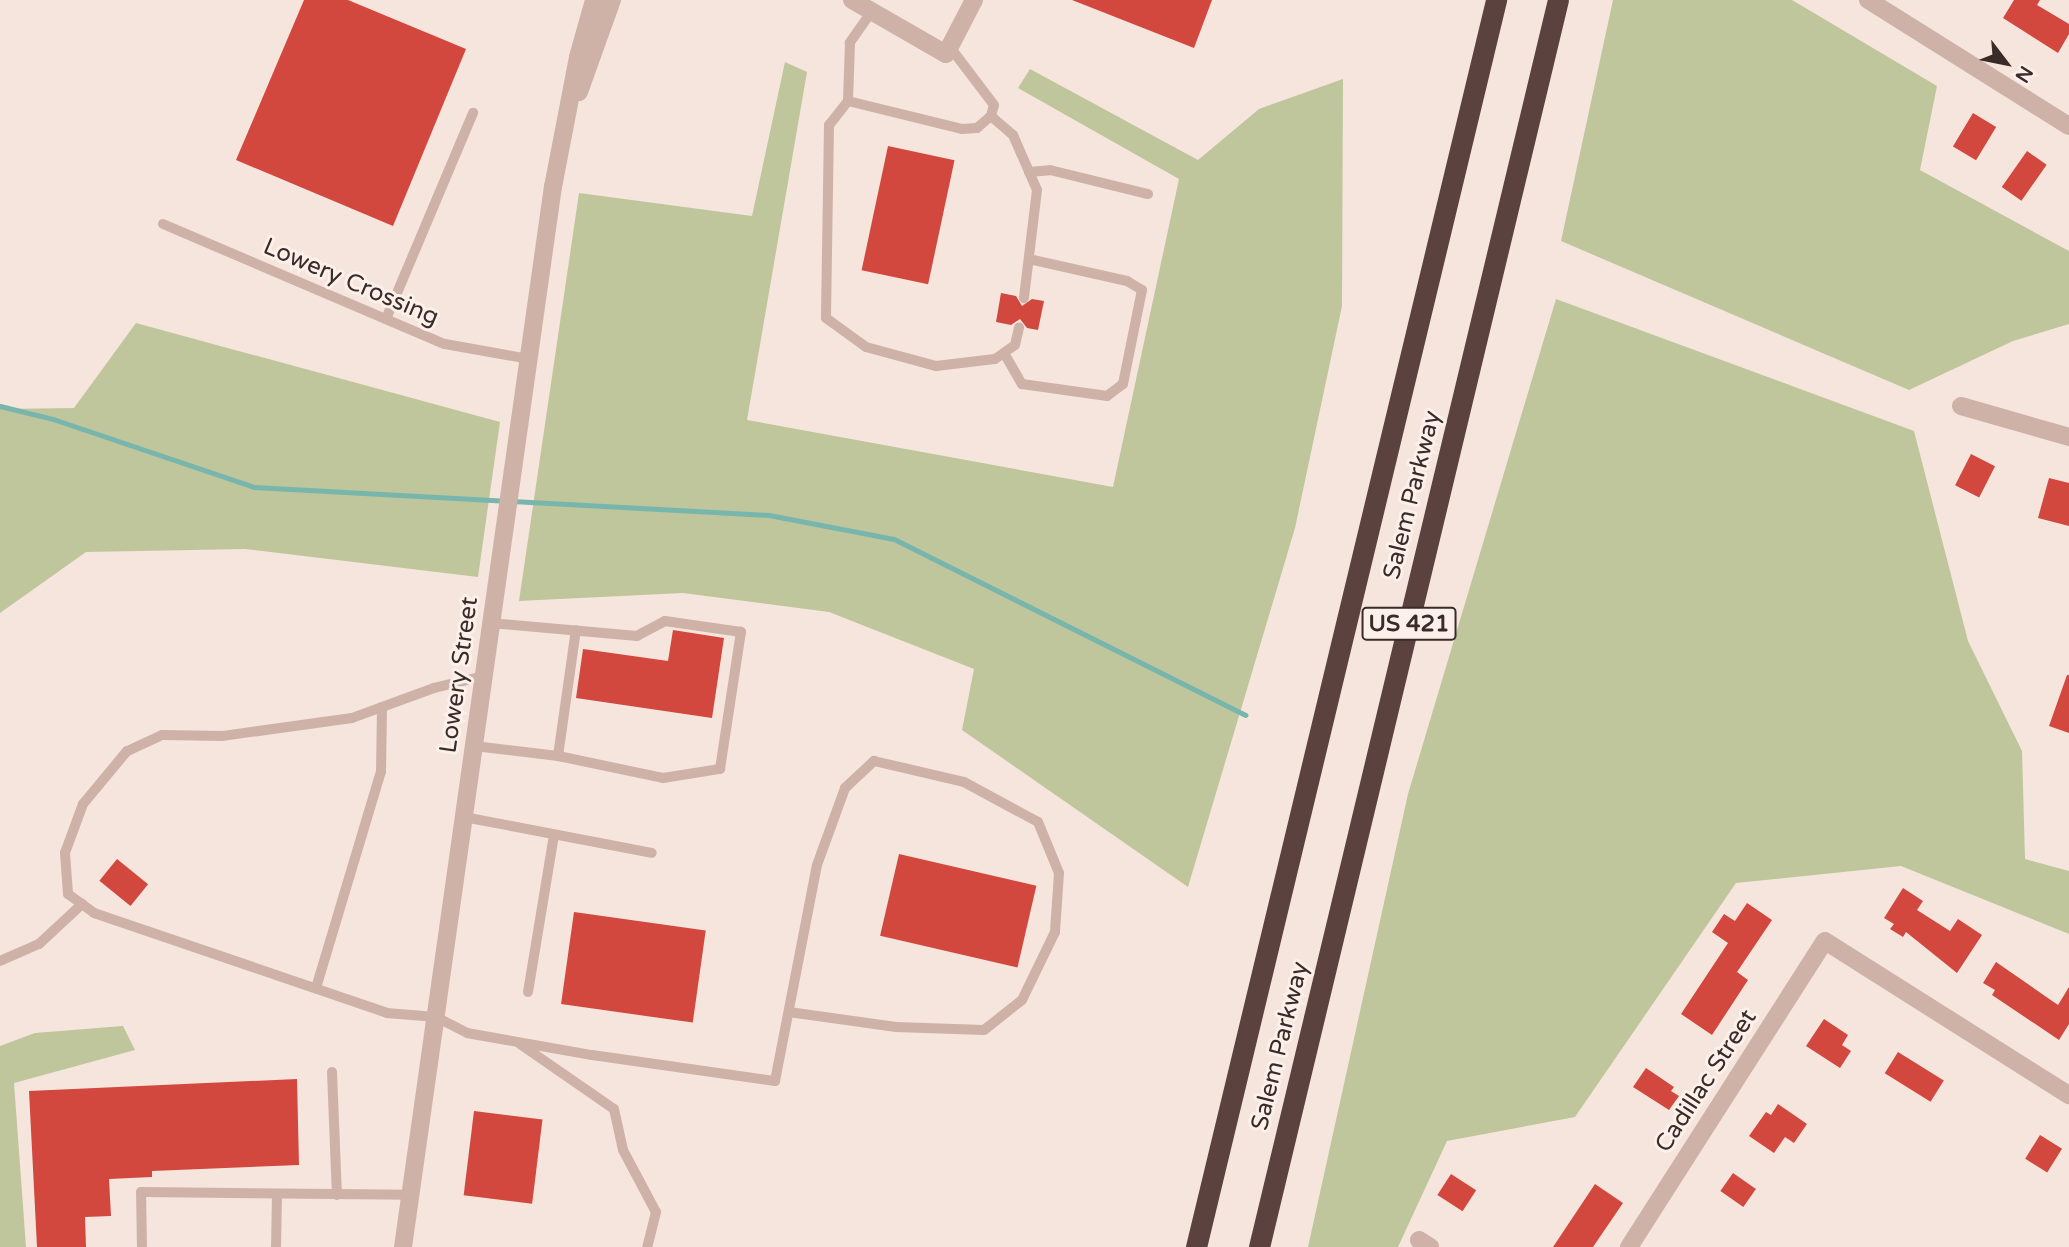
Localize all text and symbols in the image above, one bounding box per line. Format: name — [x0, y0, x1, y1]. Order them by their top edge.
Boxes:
north arrow — [1971, 28, 2041, 98]
text: N — [2010, 62, 2037, 86]
street label: Lowery Crossing — [259, 232, 443, 332]
street label: Salem Parkway — [1377, 408, 1447, 582]
street label: Lowery Street — [434, 595, 484, 755]
road number: US 421 — [1360, 604, 1458, 644]
street label: Salem Parkway — [1245, 959, 1315, 1133]
street label: Cadillac Street — [1649, 1004, 1763, 1158]

